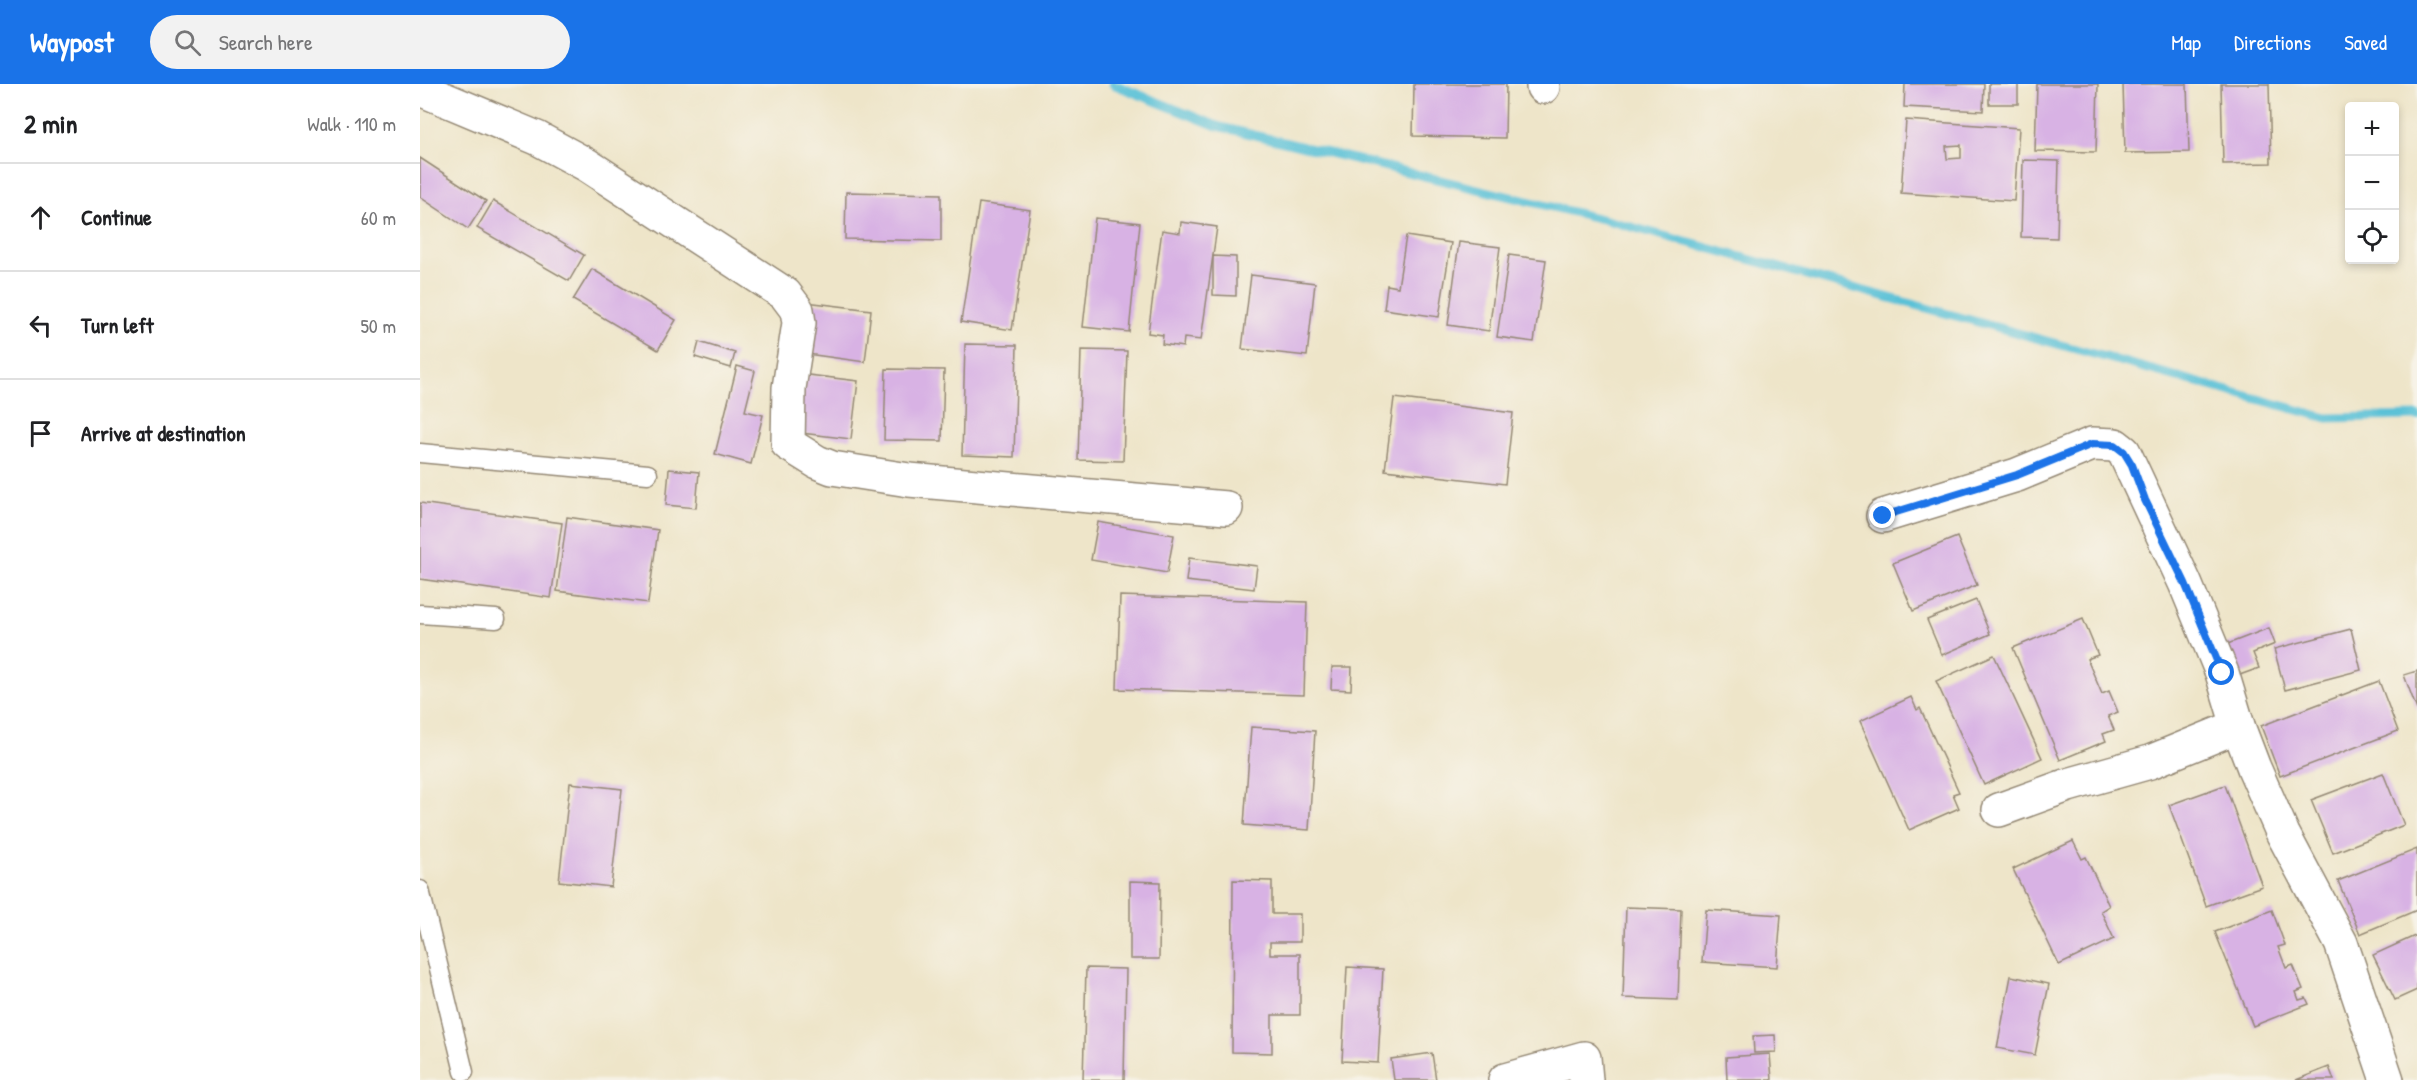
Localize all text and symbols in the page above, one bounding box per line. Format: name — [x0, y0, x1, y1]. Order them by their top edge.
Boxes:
search box — [150, 15, 570, 69]
text: Waypost — [30, 23, 114, 61]
icon: search — [171, 26, 204, 59]
text: Search here — [219, 27, 313, 57]
text: Map — [2171, 28, 2201, 57]
text: Directions — [2234, 28, 2311, 57]
text: Saved — [2344, 28, 2387, 57]
map controls — [2345, 102, 2399, 264]
button: + — [2345, 102, 2399, 156]
text: 2 min — [24, 106, 77, 141]
text: Walk · 110 m — [307, 110, 396, 137]
button: − — [2345, 156, 2399, 210]
icon: ahead — [24, 201, 57, 234]
text: Continue — [81, 202, 152, 232]
text: 60 m — [361, 204, 396, 231]
button: locate — [2345, 210, 2399, 264]
icon: left — [24, 309, 57, 342]
text: Turn left — [81, 310, 154, 340]
text: 50 m — [360, 312, 396, 339]
icon: arrive — [24, 417, 57, 450]
text: Arrive at destination — [81, 418, 246, 448]
route end — [1869, 502, 1895, 528]
route start — [2208, 659, 2234, 685]

